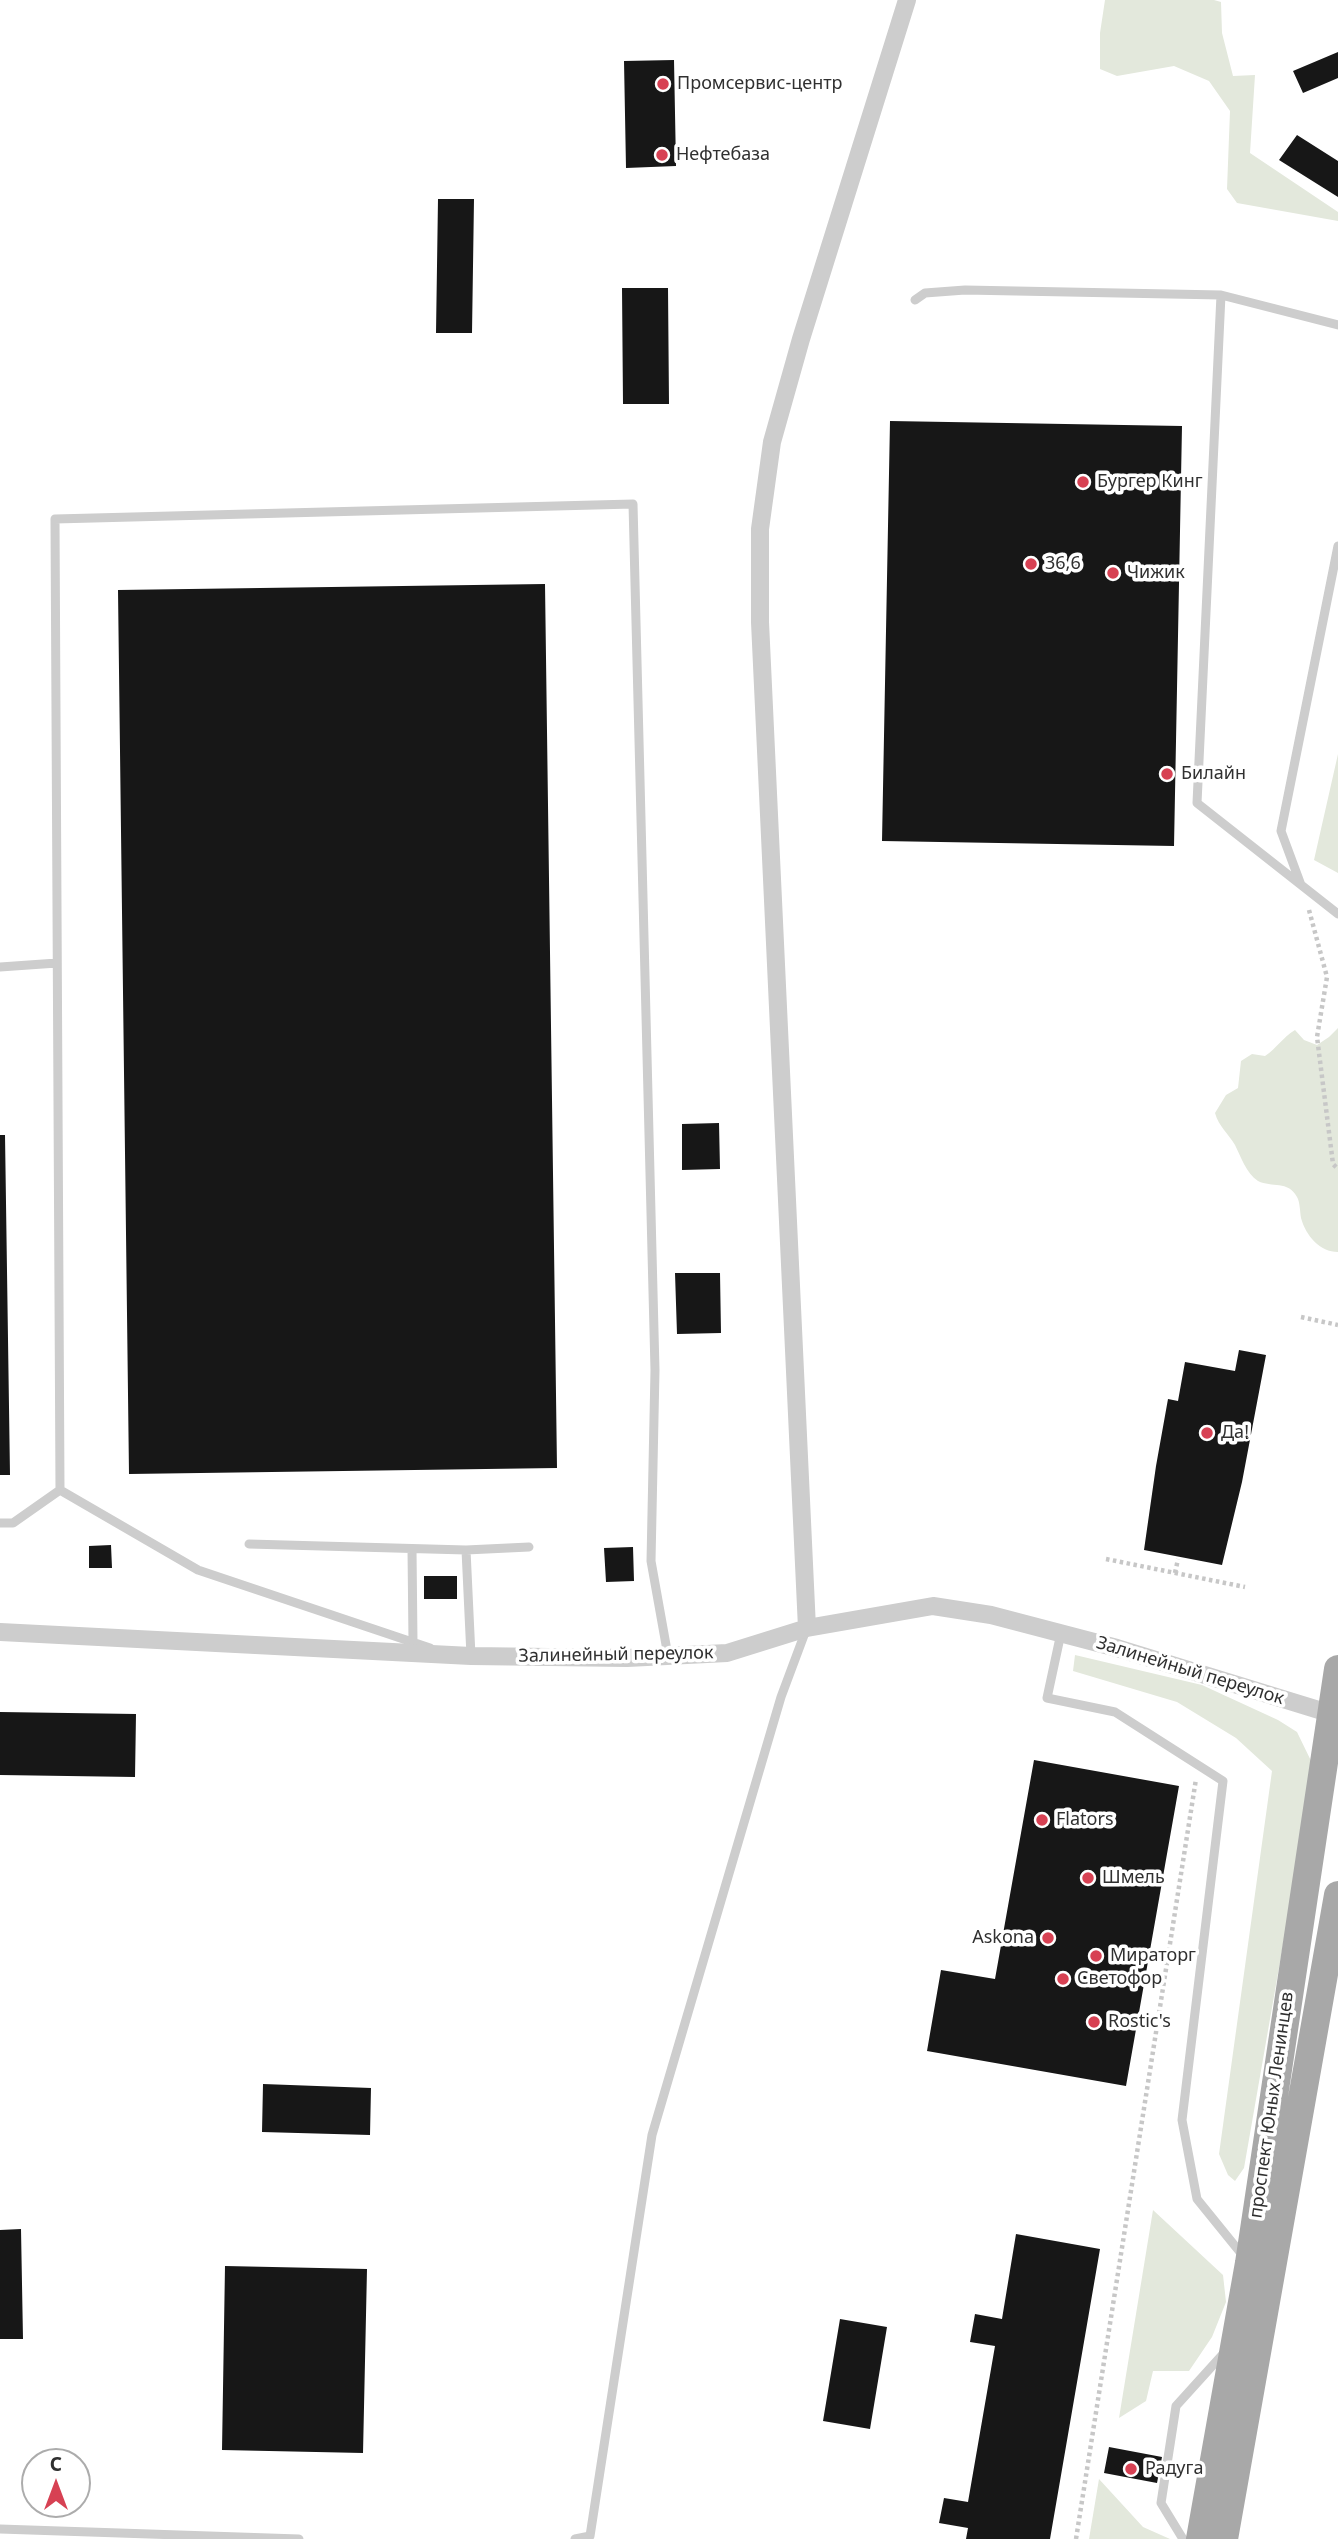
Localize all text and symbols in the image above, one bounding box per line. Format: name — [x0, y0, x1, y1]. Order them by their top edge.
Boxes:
place label: Промсервис-центр — [677, 73, 843, 95]
marker: Промсервис-центр — [655, 76, 671, 92]
place label: Нефтебаза — [676, 144, 770, 166]
marker: Нефтебаза — [654, 147, 670, 163]
place label: Бургер Кинг — [1097, 471, 1203, 493]
marker: Бургер Кинг — [1075, 474, 1091, 490]
place label: 36,6 — [1045, 553, 1081, 575]
marker: 36,6 — [1023, 556, 1039, 572]
place label: Чижик — [1127, 562, 1185, 584]
marker: Чижик — [1105, 565, 1121, 581]
place label: Билайн — [1181, 763, 1246, 785]
marker: Билайн — [1159, 766, 1175, 782]
place label: Да! — [1221, 1422, 1249, 1444]
marker: Да! — [1199, 1425, 1215, 1441]
street label: Залинейный переулок — [1094, 1632, 1286, 1710]
street label: Залинейный переулок — [518, 1642, 714, 1668]
place label: Flators — [1056, 1809, 1114, 1831]
marker: Flators — [1034, 1812, 1050, 1828]
place label: Шмель — [1102, 1867, 1165, 1889]
marker: Шмель — [1080, 1870, 1096, 1886]
place label: Askona — [972, 1927, 1034, 1949]
marker: Askona — [1040, 1930, 1056, 1946]
place label: Мираторг — [1110, 1945, 1196, 1967]
marker: Мираторг — [1088, 1948, 1104, 1964]
place label: Светофор — [1077, 1968, 1162, 1990]
marker: Светофор — [1055, 1971, 1071, 1987]
street label: проспект Юных Ленинцев — [1245, 1990, 1299, 2220]
place label: Rostic's — [1108, 2011, 1171, 2033]
marker: Rostic's — [1086, 2014, 1102, 2030]
north arrow — [21, 2448, 91, 2518]
text: С — [50, 2451, 62, 2477]
place label: Радуга — [1145, 2458, 1203, 2480]
marker: Радуга — [1123, 2461, 1139, 2477]

